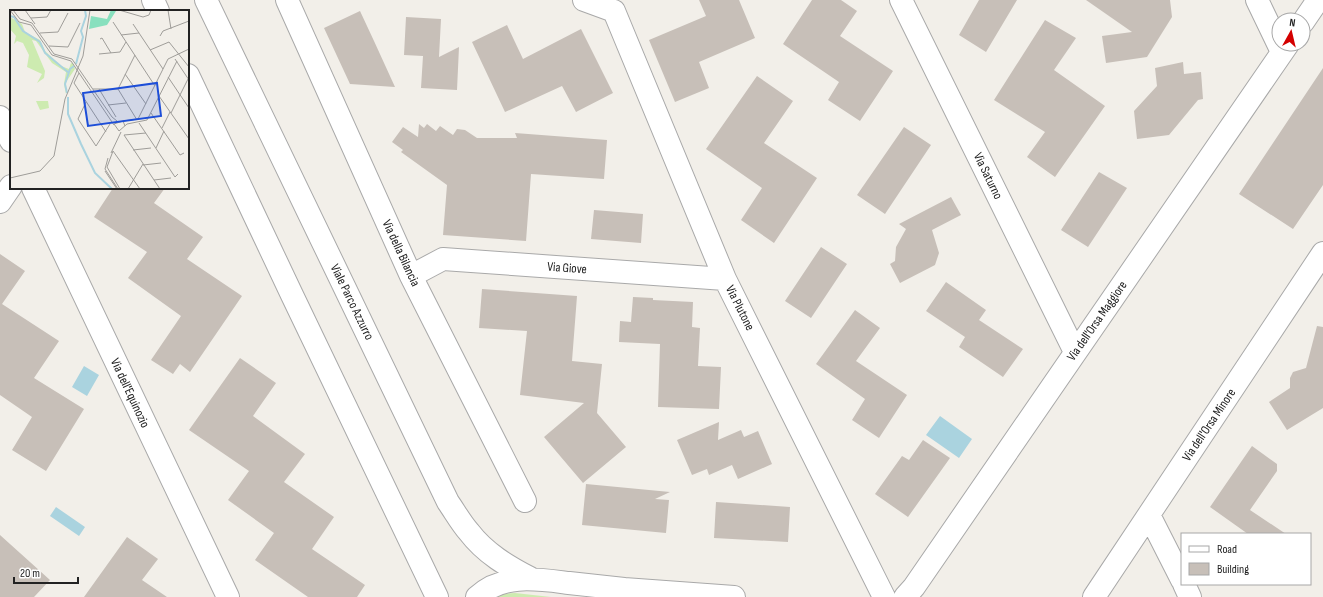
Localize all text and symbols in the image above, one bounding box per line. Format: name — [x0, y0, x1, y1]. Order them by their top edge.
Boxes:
inset map — [10, 10, 189, 189]
north arrow — [1271, 12, 1311, 52]
text: N — [1289, 16, 1296, 29]
street label: Via Saturno — [970, 150, 1006, 202]
street label: Via della Bilancia — [379, 217, 423, 289]
street label: Via Giove — [547, 259, 587, 277]
street label: Viale Parco Azzurro — [327, 261, 377, 343]
street label: Via dell'Orsa Maggiore — [1063, 278, 1131, 364]
street label: Via Plutone — [722, 283, 758, 333]
street label: Via dell'Equinozio — [107, 356, 153, 430]
street label: Via dell'Orsa Minore — [1179, 386, 1239, 464]
legend — [1181, 533, 1311, 585]
text: Road — [1217, 542, 1237, 557]
scale bar — [14, 559, 78, 585]
text: Building — [1217, 562, 1249, 577]
text: 20 m — [20, 566, 40, 581]

